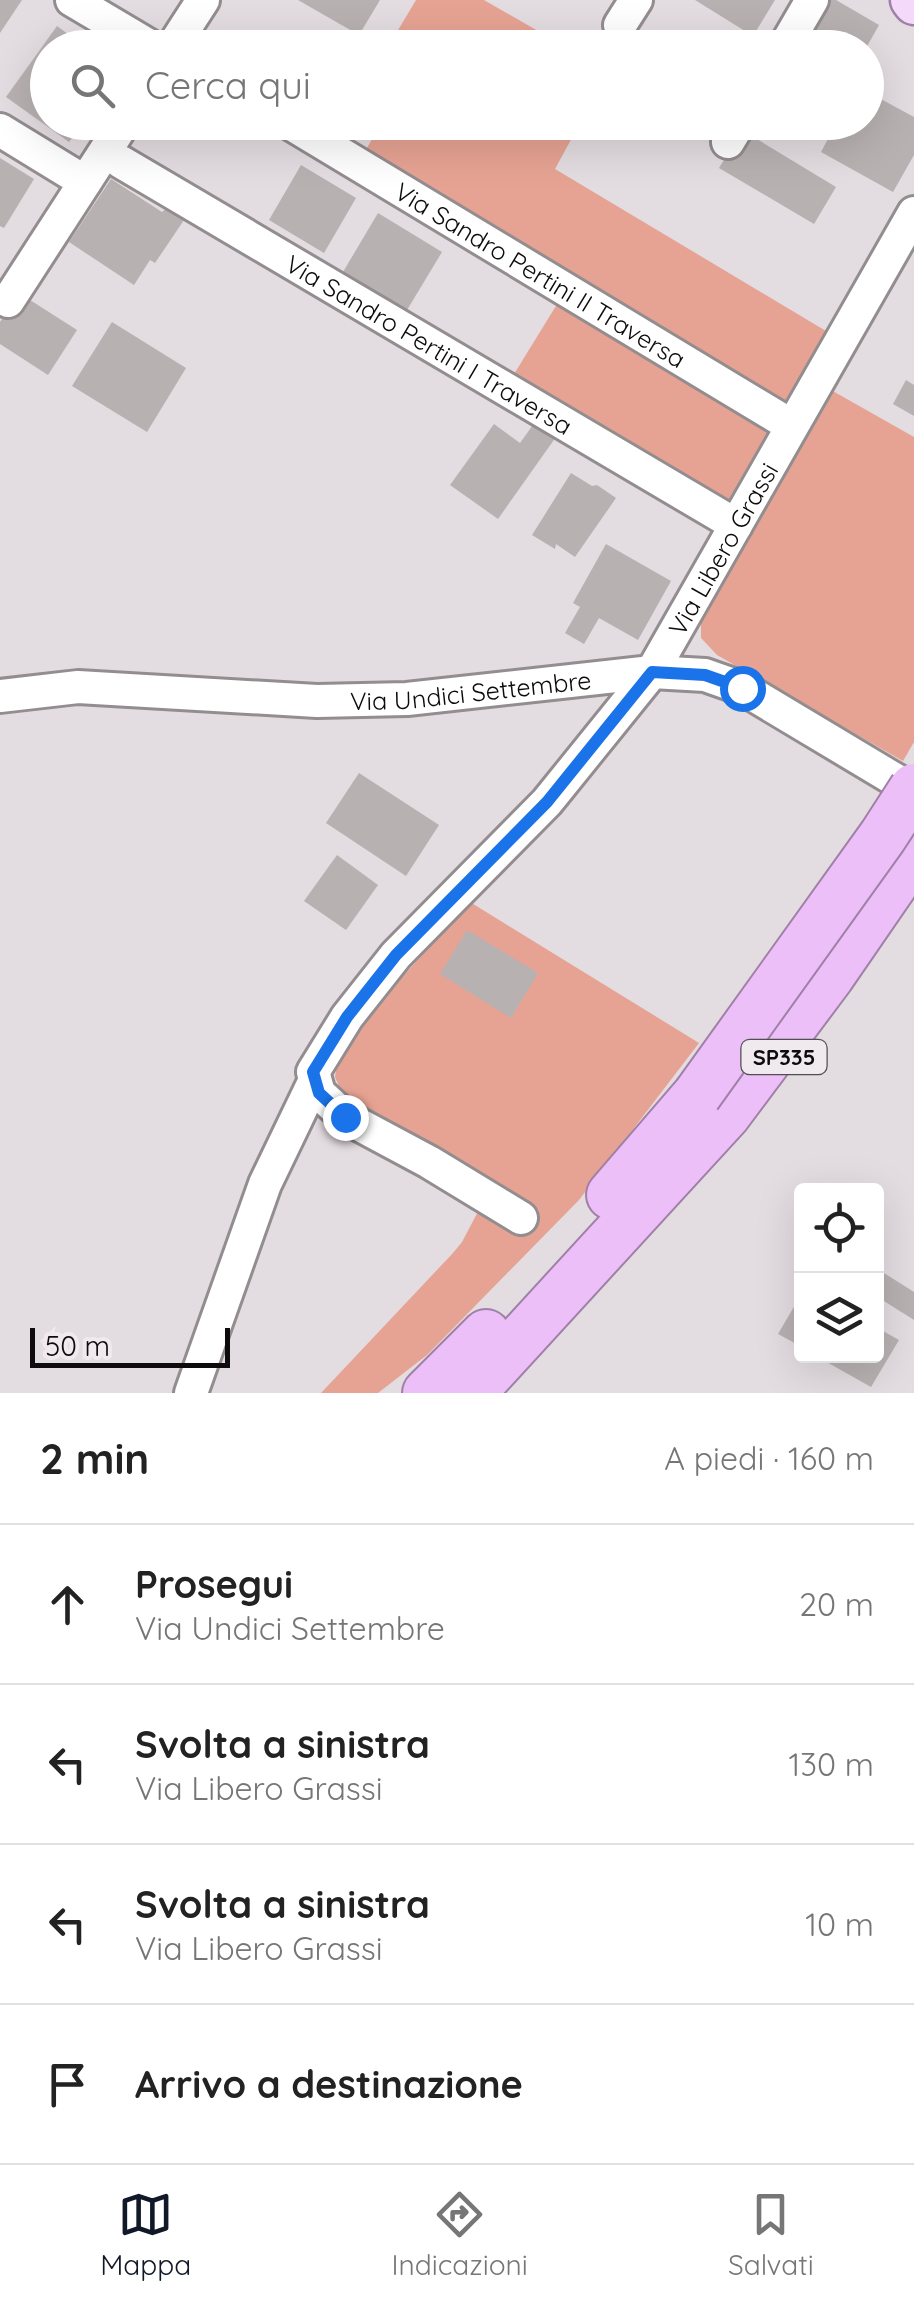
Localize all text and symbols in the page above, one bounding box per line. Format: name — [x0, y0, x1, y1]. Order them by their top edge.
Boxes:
search box — [30, 30, 884, 140]
icon: search — [65, 58, 120, 113]
text: Cerca qui — [145, 61, 311, 109]
street label: Via Sandro Pertini II Traversa — [390, 175, 692, 374]
street label: Via Sandro Pertini I Traversa — [280, 247, 578, 441]
street label: Via Libero Grassi — [661, 457, 784, 640]
street label: Via Undici Settembre — [350, 663, 593, 716]
route start — [720, 666, 766, 712]
road number: SP335 — [742, 1040, 826, 1074]
route end — [323, 1095, 369, 1141]
map controls — [794, 1183, 884, 1363]
button: locate — [794, 1183, 884, 1273]
button: layers — [794, 1273, 884, 1363]
scale bar — [30, 1323, 230, 1368]
text: 50 m — [45, 1328, 110, 1363]
text: 2 min — [40, 1432, 149, 1485]
text: A piedi · 160 m — [664, 1438, 874, 1478]
text: Prosegui — [135, 1560, 293, 1608]
icon: ahead — [40, 1577, 95, 1632]
text: 20 m — [799, 1584, 874, 1624]
text: Via Undici Settembre — [135, 1608, 445, 1648]
text: Svolta a sinistra — [135, 1720, 430, 1768]
icon: left — [40, 1737, 95, 1792]
text: 130 m — [788, 1744, 874, 1784]
text: Via Libero Grassi — [135, 1768, 383, 1808]
text: Svolta a sinistra — [135, 1880, 430, 1928]
icon: left — [40, 1897, 95, 1952]
text: 10 m — [805, 1904, 874, 1944]
text: Via Libero Grassi — [135, 1928, 383, 1968]
icon: arrive — [40, 2057, 95, 2112]
text: Arrivo a destinazione — [135, 2060, 523, 2108]
tab: Mappa — [100, 2187, 191, 2282]
tab: Indicazioni — [392, 2187, 528, 2282]
tab: Salvati — [728, 2187, 814, 2282]

